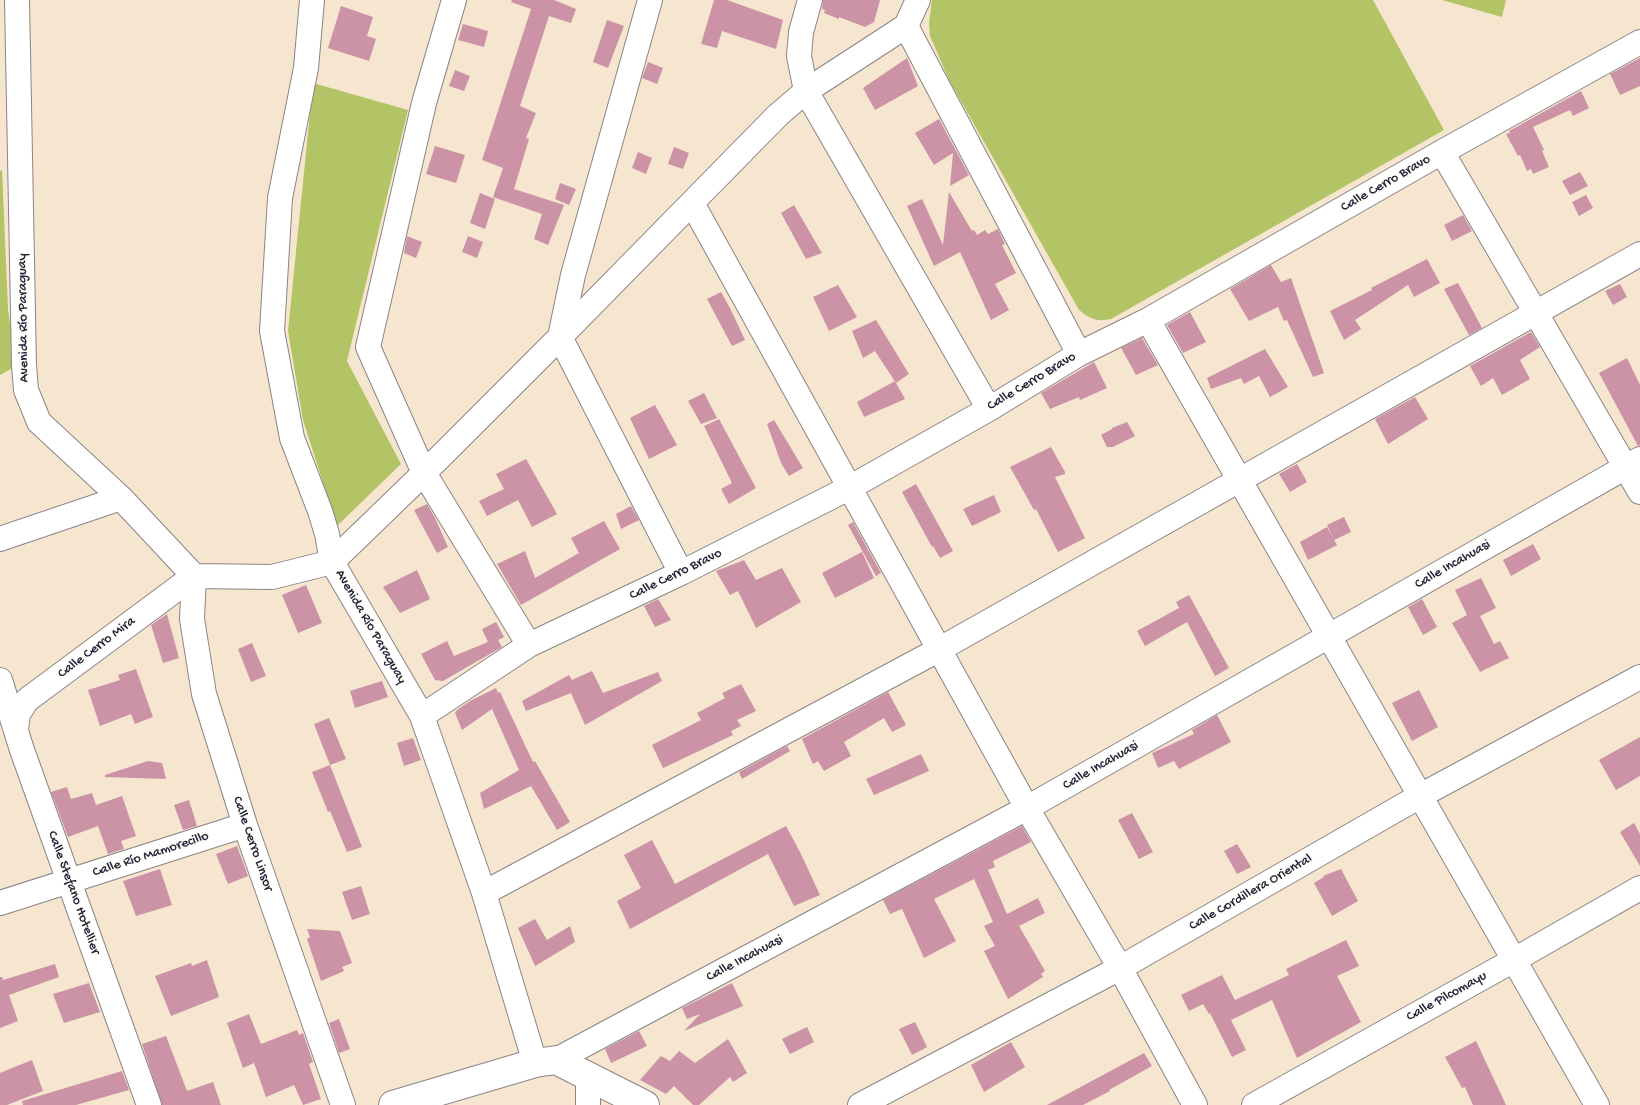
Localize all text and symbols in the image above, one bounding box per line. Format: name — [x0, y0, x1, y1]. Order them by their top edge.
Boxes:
street label: Calle Cerro Bravo — [1338, 152, 1434, 216]
street label: Avenida Río Paraguay — [14, 253, 34, 383]
street label: Calle Cerro Bravo — [985, 349, 1079, 415]
street label: Calle Incahuasi — [1412, 537, 1494, 593]
street label: Calle Cerro Bravo — [627, 545, 725, 605]
street label: Avenida Río Paraguay — [330, 567, 410, 687]
street label: Calle Cerro Mira — [55, 613, 139, 683]
street label: Calle Incahuasi — [1060, 738, 1142, 794]
street label: Calle Cerro Linsor — [228, 794, 276, 894]
street label: Calle Río Mamorecillo — [91, 828, 211, 882]
street label: Calle Stefano Hotellier — [43, 829, 103, 957]
street label: Calle Cordillera Oriental — [1186, 851, 1316, 935]
street label: Calle Incahuasi — [704, 932, 786, 986]
street label: Calle Pilcomayu — [1404, 968, 1490, 1026]

